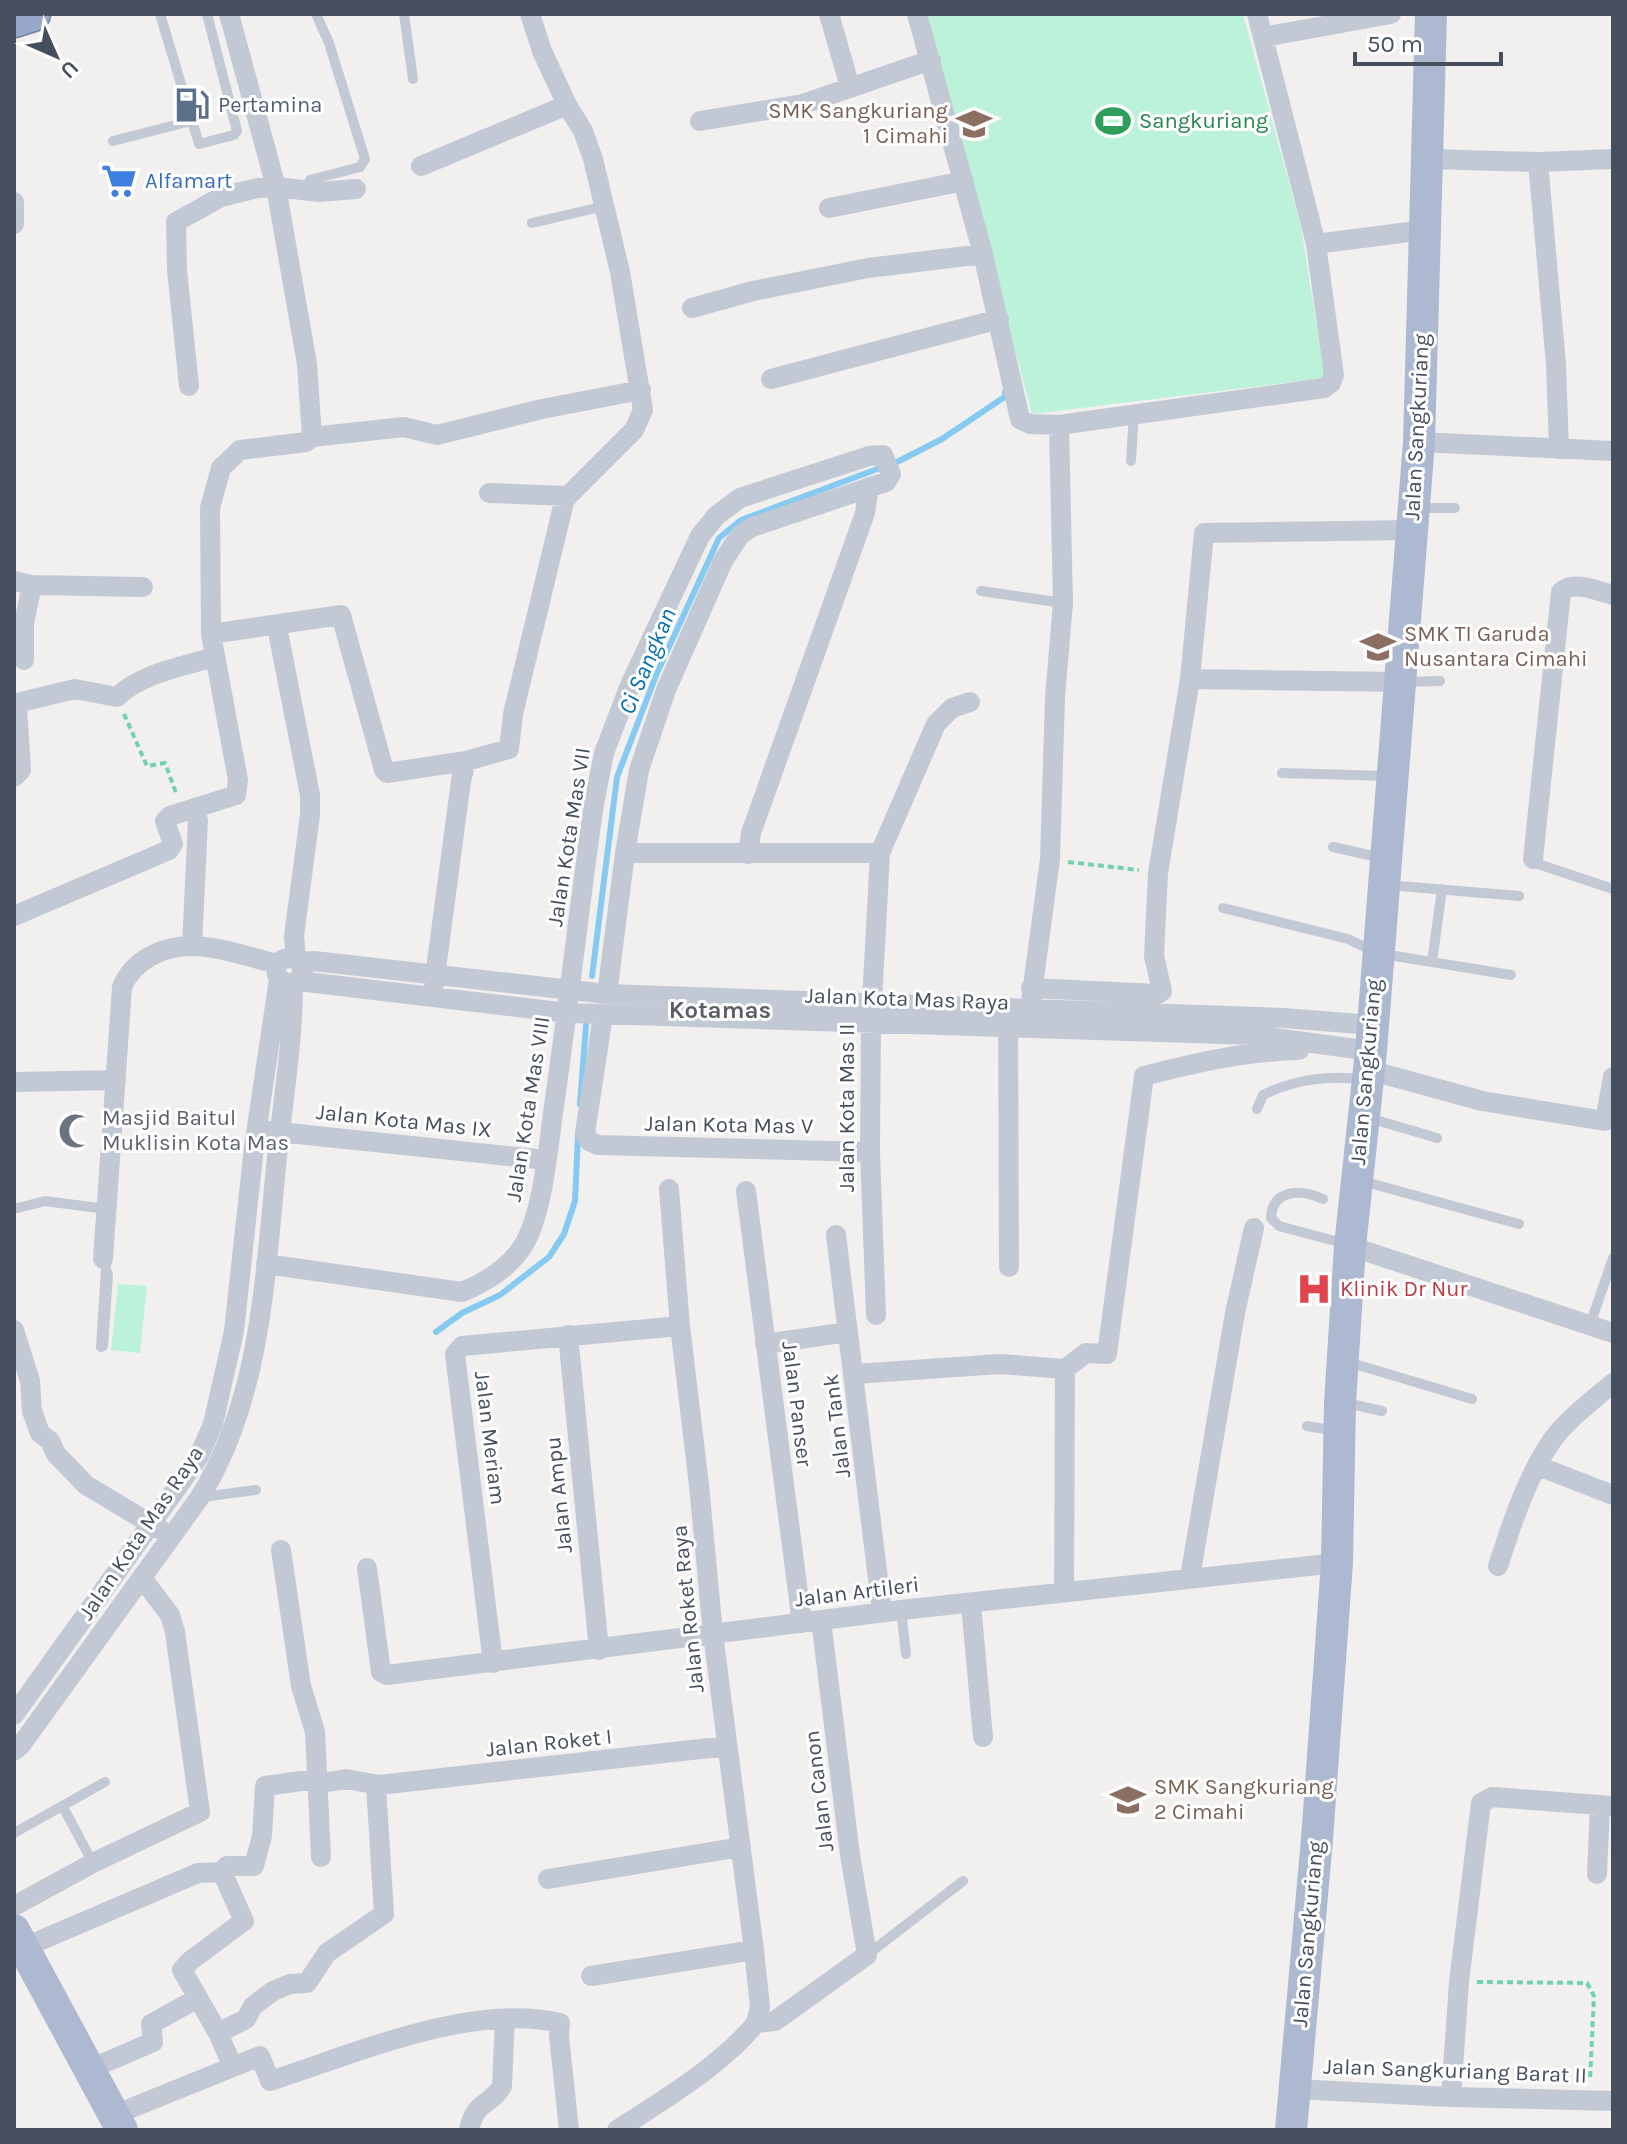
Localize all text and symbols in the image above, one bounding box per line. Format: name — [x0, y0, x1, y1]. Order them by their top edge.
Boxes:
north arrow — [16, 16, 96, 96]
scale bar — [1355, 16, 1501, 66]
text: 50 m — [1367, 30, 1423, 58]
text: U — [55, 55, 84, 84]
fuel station icon: Pertamina — [173, 86, 211, 124]
place label: Pertamina — [218, 92, 322, 118]
place label: SMK Sangkuriang 1 Cimahi — [768, 98, 949, 149]
sports icon: Sangkuriang — [1094, 102, 1132, 140]
school or university icon: SMK Sangkuriang 1 Cimahi — [955, 105, 993, 143]
place label: Sangkuriang — [1139, 108, 1269, 134]
supermarket icon: Alfamart — [100, 162, 138, 200]
place label: Alfamart — [145, 168, 232, 194]
street label: Jalan Sangkuriang — [1399, 332, 1435, 521]
water label: Ci Sangkan — [612, 604, 682, 718]
place label: SMK TI Garuda Nusantara Cimahi — [1404, 621, 1588, 672]
school or university icon: SMK TI Garuda Nusantara Cimahi — [1359, 628, 1397, 666]
street label: Jalan Kota Mas VII — [542, 746, 596, 928]
street label: Jalan Sangkuriang — [1345, 977, 1387, 1166]
street label: Jalan Kota Mas Raya — [804, 982, 1010, 1016]
district label: Kotamas — [669, 996, 771, 1024]
street label: Jalan Kota Mas VIII — [501, 1015, 555, 1203]
street label: Jalan Kota Mas II — [834, 1024, 860, 1192]
street label: Jalan Kota Mas IX — [315, 1099, 493, 1143]
place label: Masjid Baitul Muklisin Kota Mas — [102, 1105, 289, 1156]
street label: Jalan Kota Mas V — [644, 1111, 814, 1139]
mosque icon: Masjid Baitul Muklisin Kota Mas — [57, 1112, 95, 1150]
hospital icon: Klinik Dr Nur — [1295, 1270, 1333, 1308]
place label: Klinik Dr Nur — [1340, 1276, 1468, 1302]
street label: Jalan Panser — [776, 1340, 818, 1468]
street label: Jalan Meriam — [469, 1369, 511, 1507]
street label: Jalan Tank — [818, 1372, 856, 1480]
street label: Jalan Ampu — [540, 1435, 578, 1555]
street label: Jalan Kota Mas Raya — [73, 1441, 209, 1625]
street label: Jalan Roket Raya — [666, 1524, 710, 1694]
street label: Jalan Artileri — [793, 1571, 921, 1613]
street label: Jalan Roket I — [485, 1723, 613, 1763]
street label: Jalan Canon — [799, 1729, 839, 1853]
place label: SMK Sangkuriang 2 Cimahi — [1154, 1774, 1334, 1825]
school or university icon: SMK Sangkuriang 2 Cimahi — [1109, 1781, 1147, 1819]
street label: Jalan Sangkuriang — [1287, 1839, 1329, 2028]
street label: Jalan Sangkuriang Barat II — [1323, 2053, 1587, 2089]

